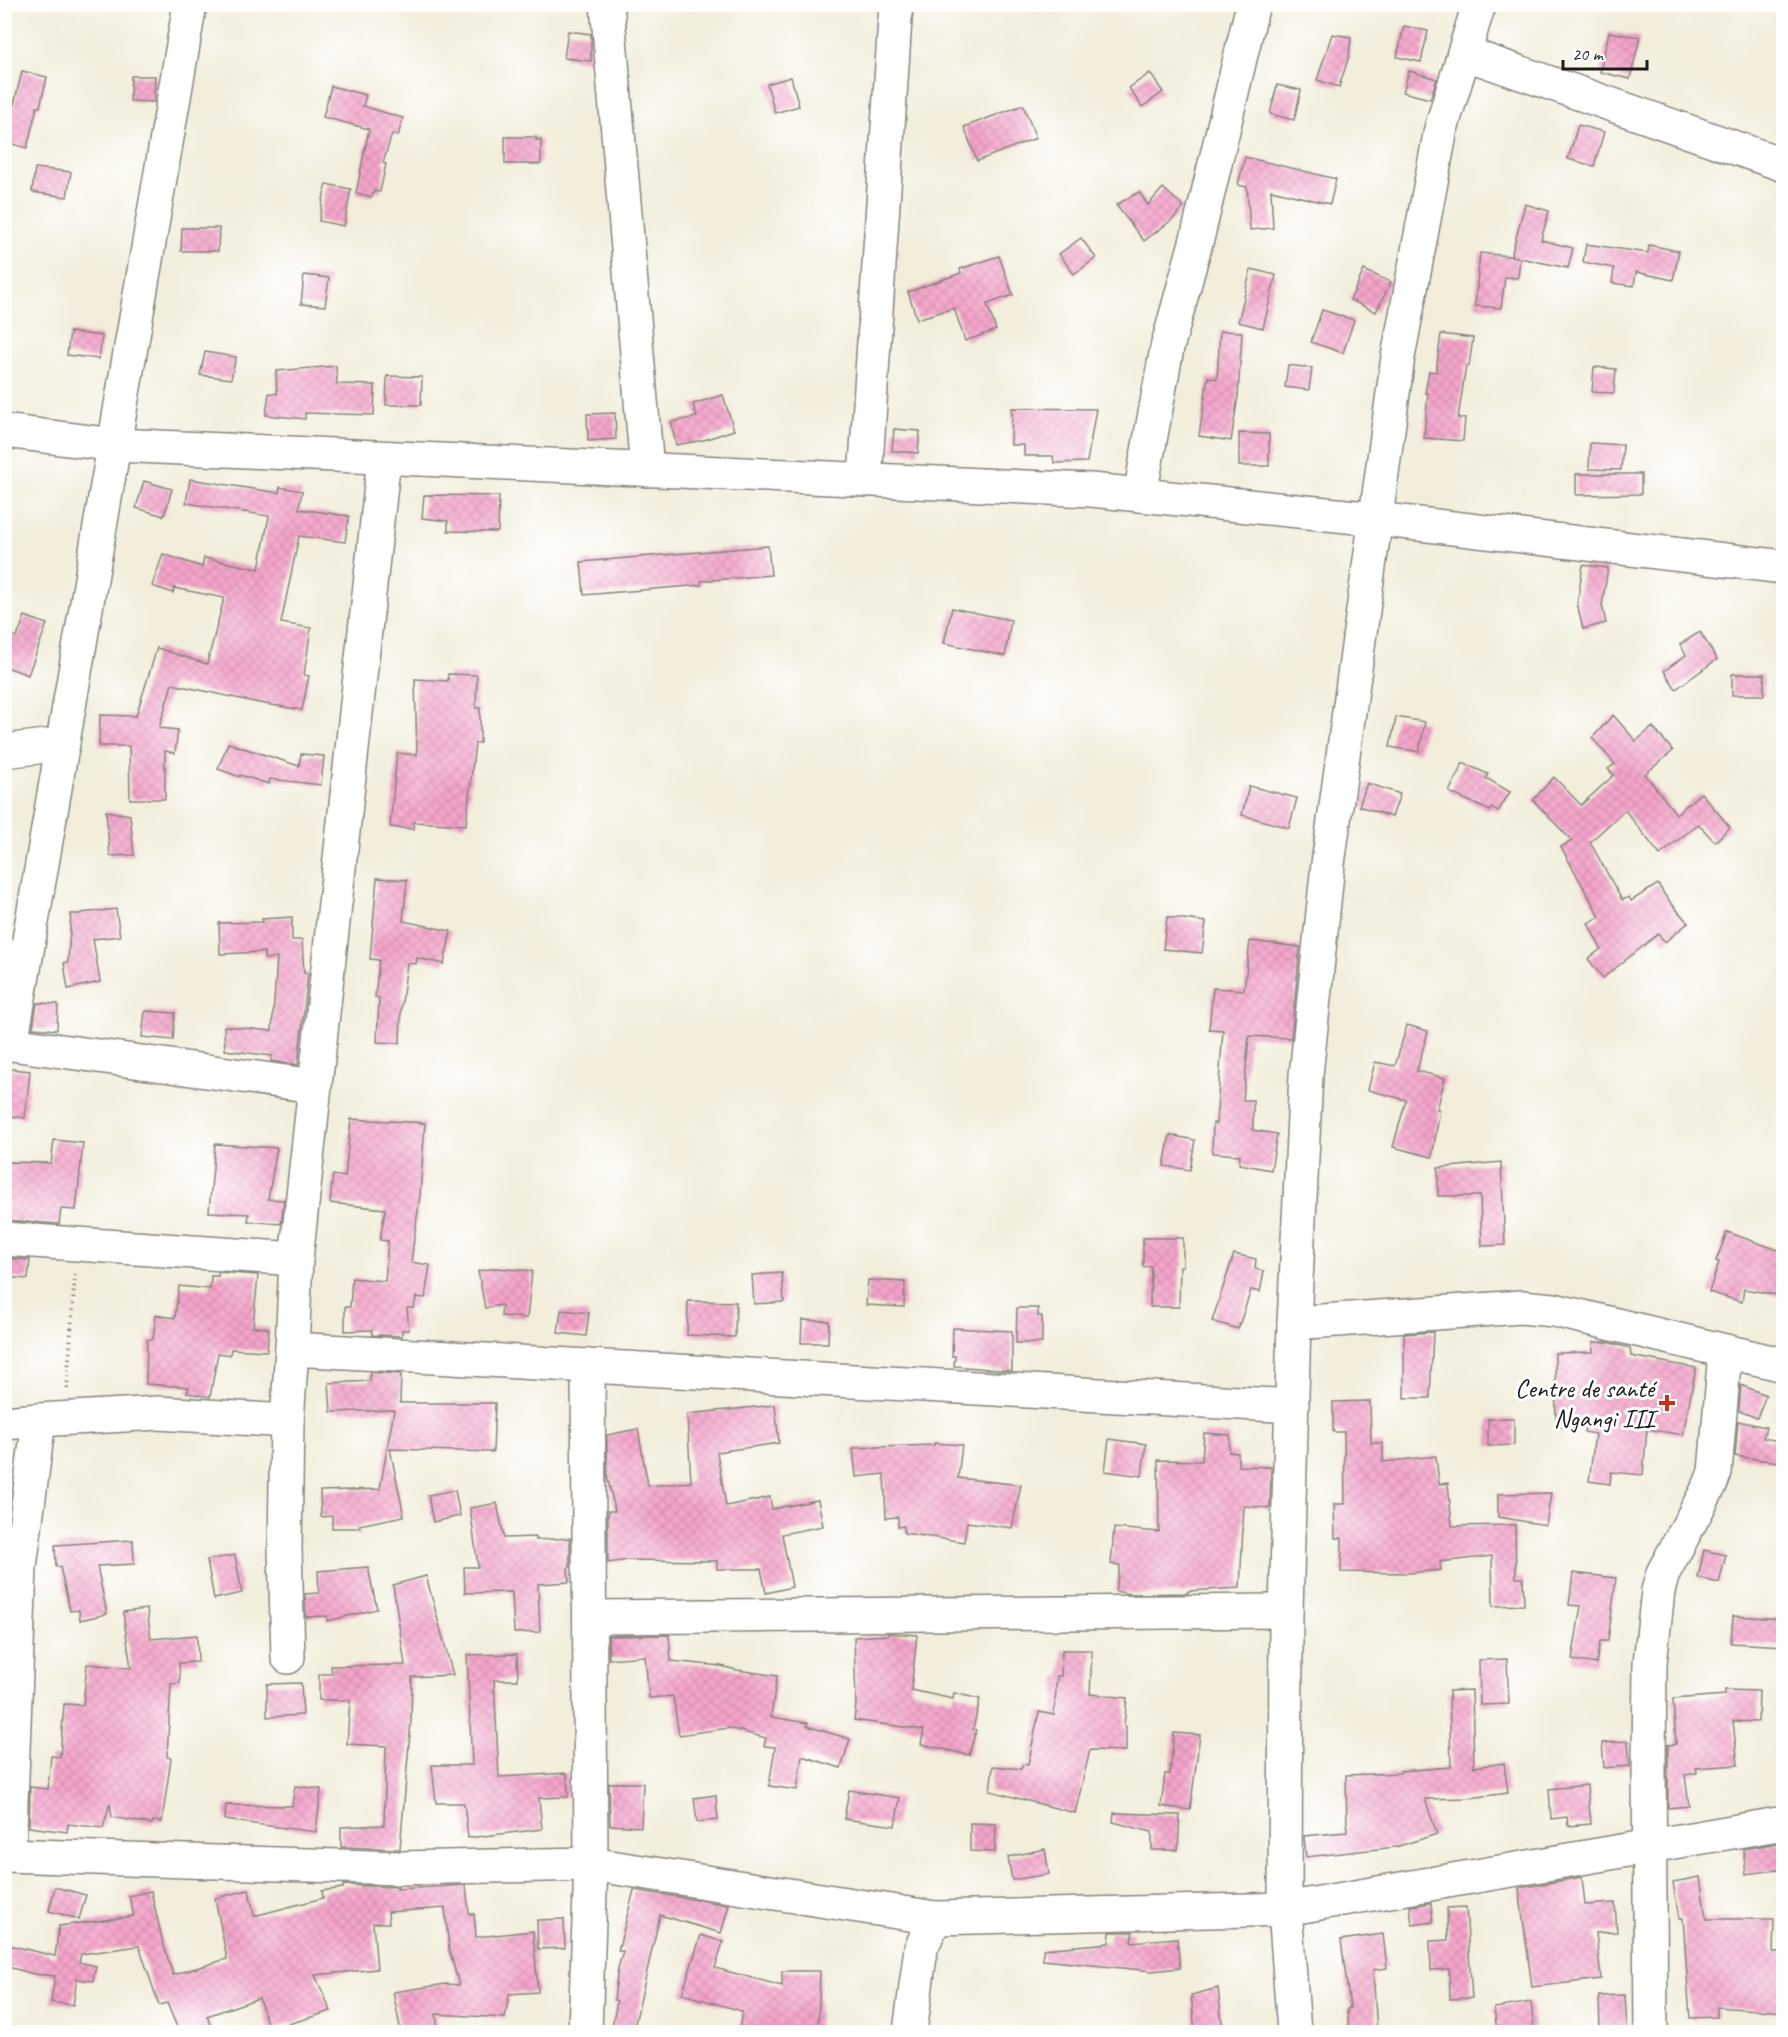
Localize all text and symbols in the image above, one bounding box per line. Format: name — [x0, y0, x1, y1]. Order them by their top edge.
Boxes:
scale bar — [1563, 33, 1647, 71]
text: 20 m — [1572, 43, 1605, 65]
place label: Centre de santé Ngangi III — [1515, 1372, 1660, 1435]
marker: Centre de santé Ngangi III — [1658, 1394, 1676, 1412]

